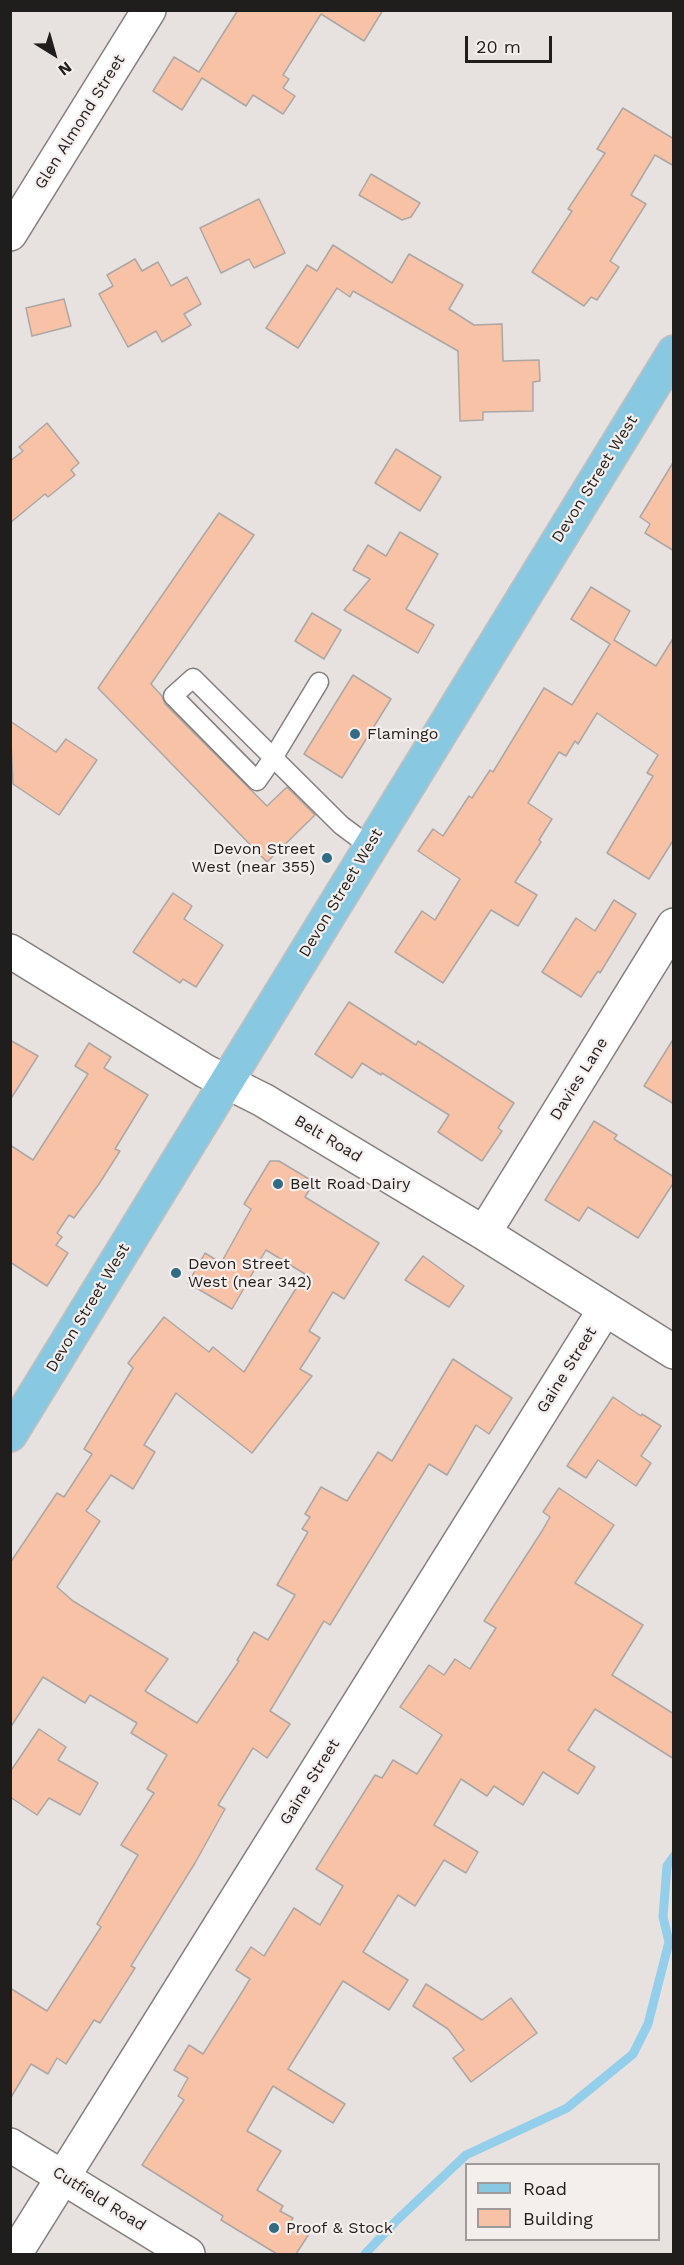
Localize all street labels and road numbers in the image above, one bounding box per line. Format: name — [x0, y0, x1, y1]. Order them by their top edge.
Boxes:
street label: Glen Almond Street — [31, 51, 129, 193]
street label: Devon Street West — [548, 412, 642, 546]
street label: Devon Street West — [295, 825, 387, 961]
street label: Davies Lane — [546, 1034, 612, 1124]
street label: Belt Road — [291, 1111, 365, 1167]
street label: Devon Street West — [42, 1240, 134, 1376]
street label: Gaine Street — [533, 1324, 601, 1416]
street label: Gaine Street — [276, 1736, 344, 1828]
street label: Cutfield Road — [49, 2163, 149, 2235]

